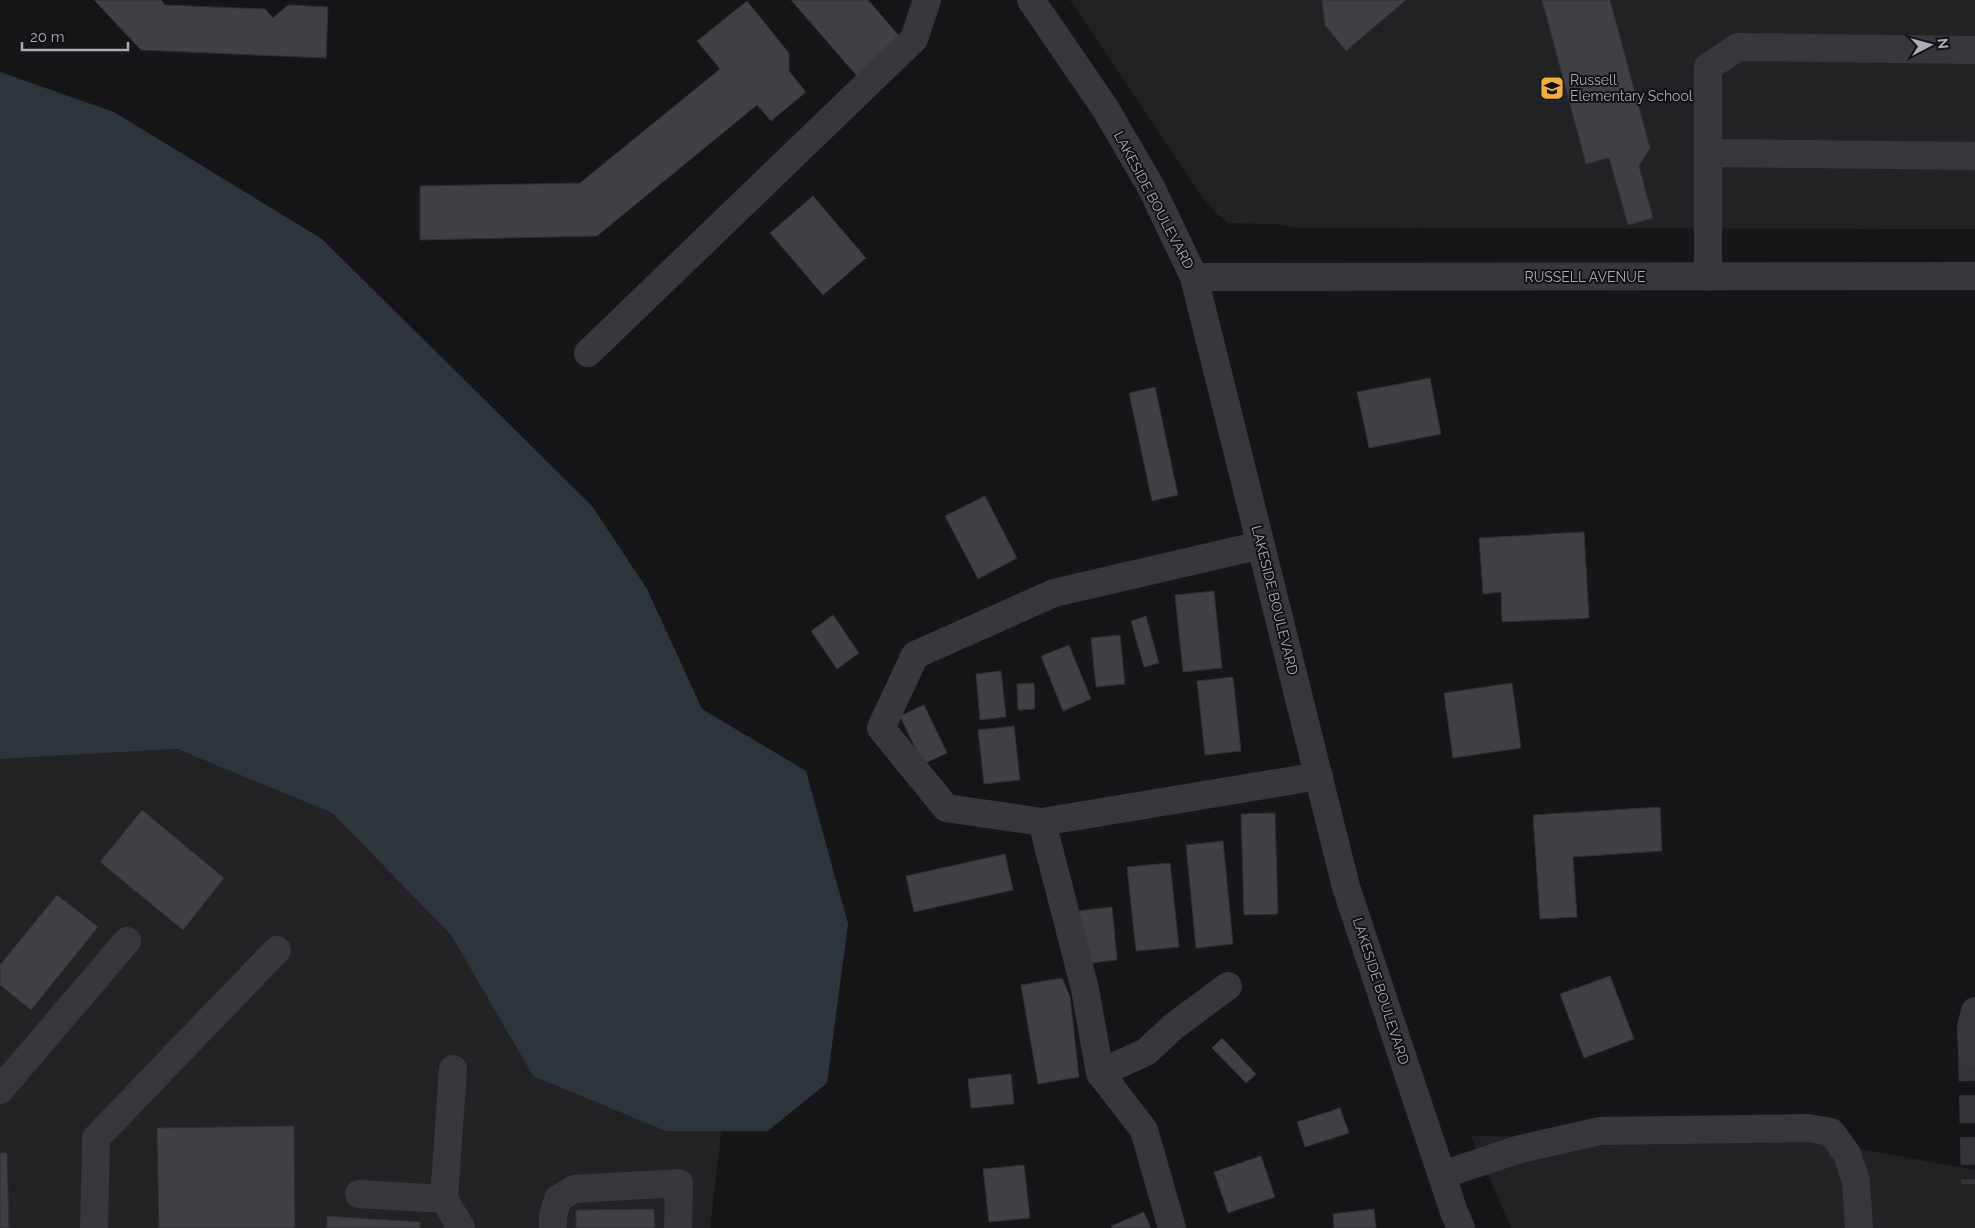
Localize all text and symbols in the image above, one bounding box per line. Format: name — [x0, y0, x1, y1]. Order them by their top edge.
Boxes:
scale bar — [22, 20, 129, 52]
north arrow — [1905, 20, 1955, 70]
text: 20 m — [30, 28, 65, 46]
text: N — [1934, 37, 1951, 50]
place label: Russell Elementary School — [1570, 72, 1693, 104]
school or university icon: Russell Elementary School — [1539, 75, 1565, 101]
street label: LAKESIDE BOULEVARD — [1111, 128, 1197, 272]
street label: RUSSELL AVENUE — [1525, 269, 1645, 285]
street label: LAKESIDE BOULEVARD — [1249, 524, 1301, 676]
street label: LAKESIDE BOULEVARD — [1350, 916, 1412, 1066]

